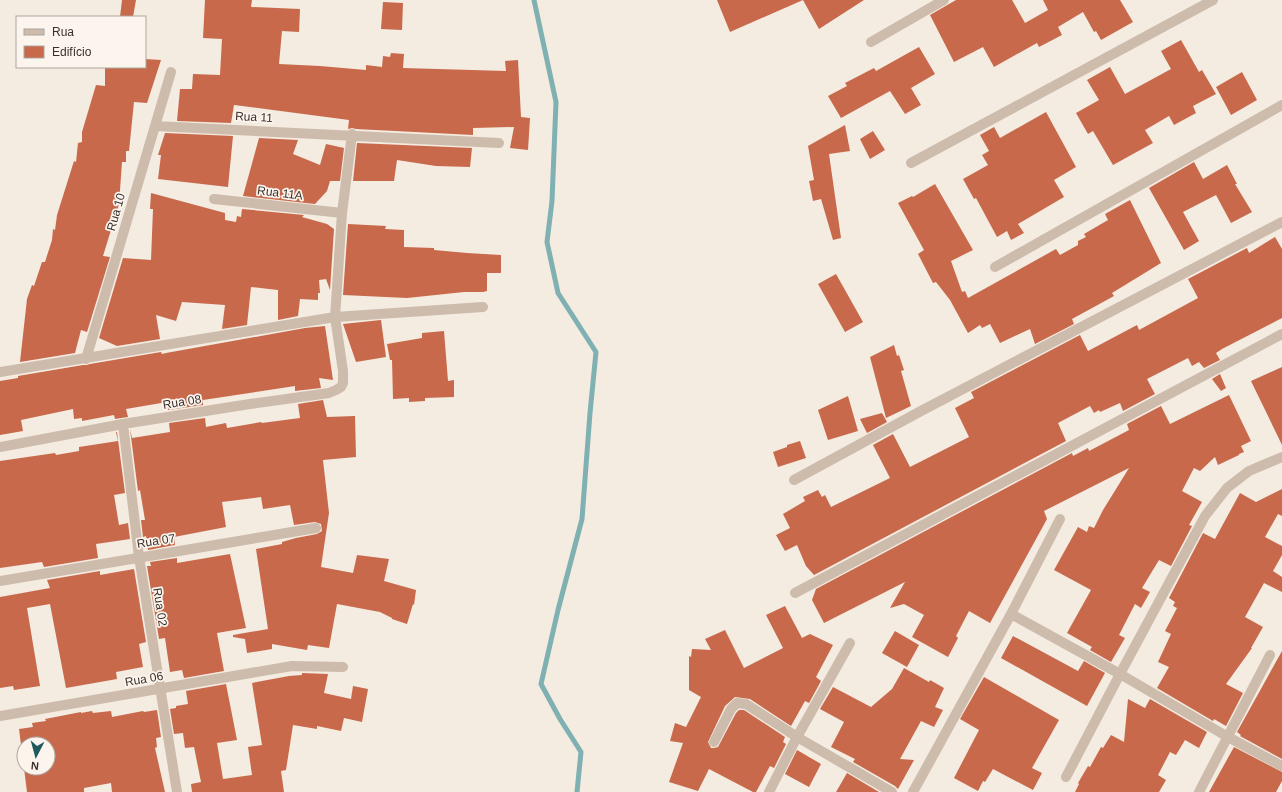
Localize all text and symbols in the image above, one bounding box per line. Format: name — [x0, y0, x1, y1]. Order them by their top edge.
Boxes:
legend — [16, 16, 146, 68]
text: Rua — [52, 25, 74, 39]
text: Edifício — [52, 45, 92, 59]
street label: Rua 11 — [235, 109, 274, 125]
street label: Rua 11A — [256, 183, 304, 203]
street label: Rua 10 — [104, 191, 128, 233]
street label: Rua 08 — [162, 392, 203, 412]
street label: Rua 07 — [136, 531, 177, 551]
street label: Rua 02 — [150, 587, 170, 628]
street label: Rua 06 — [124, 669, 165, 689]
north arrow — [16, 736, 56, 776]
text: N — [30, 760, 40, 772]

